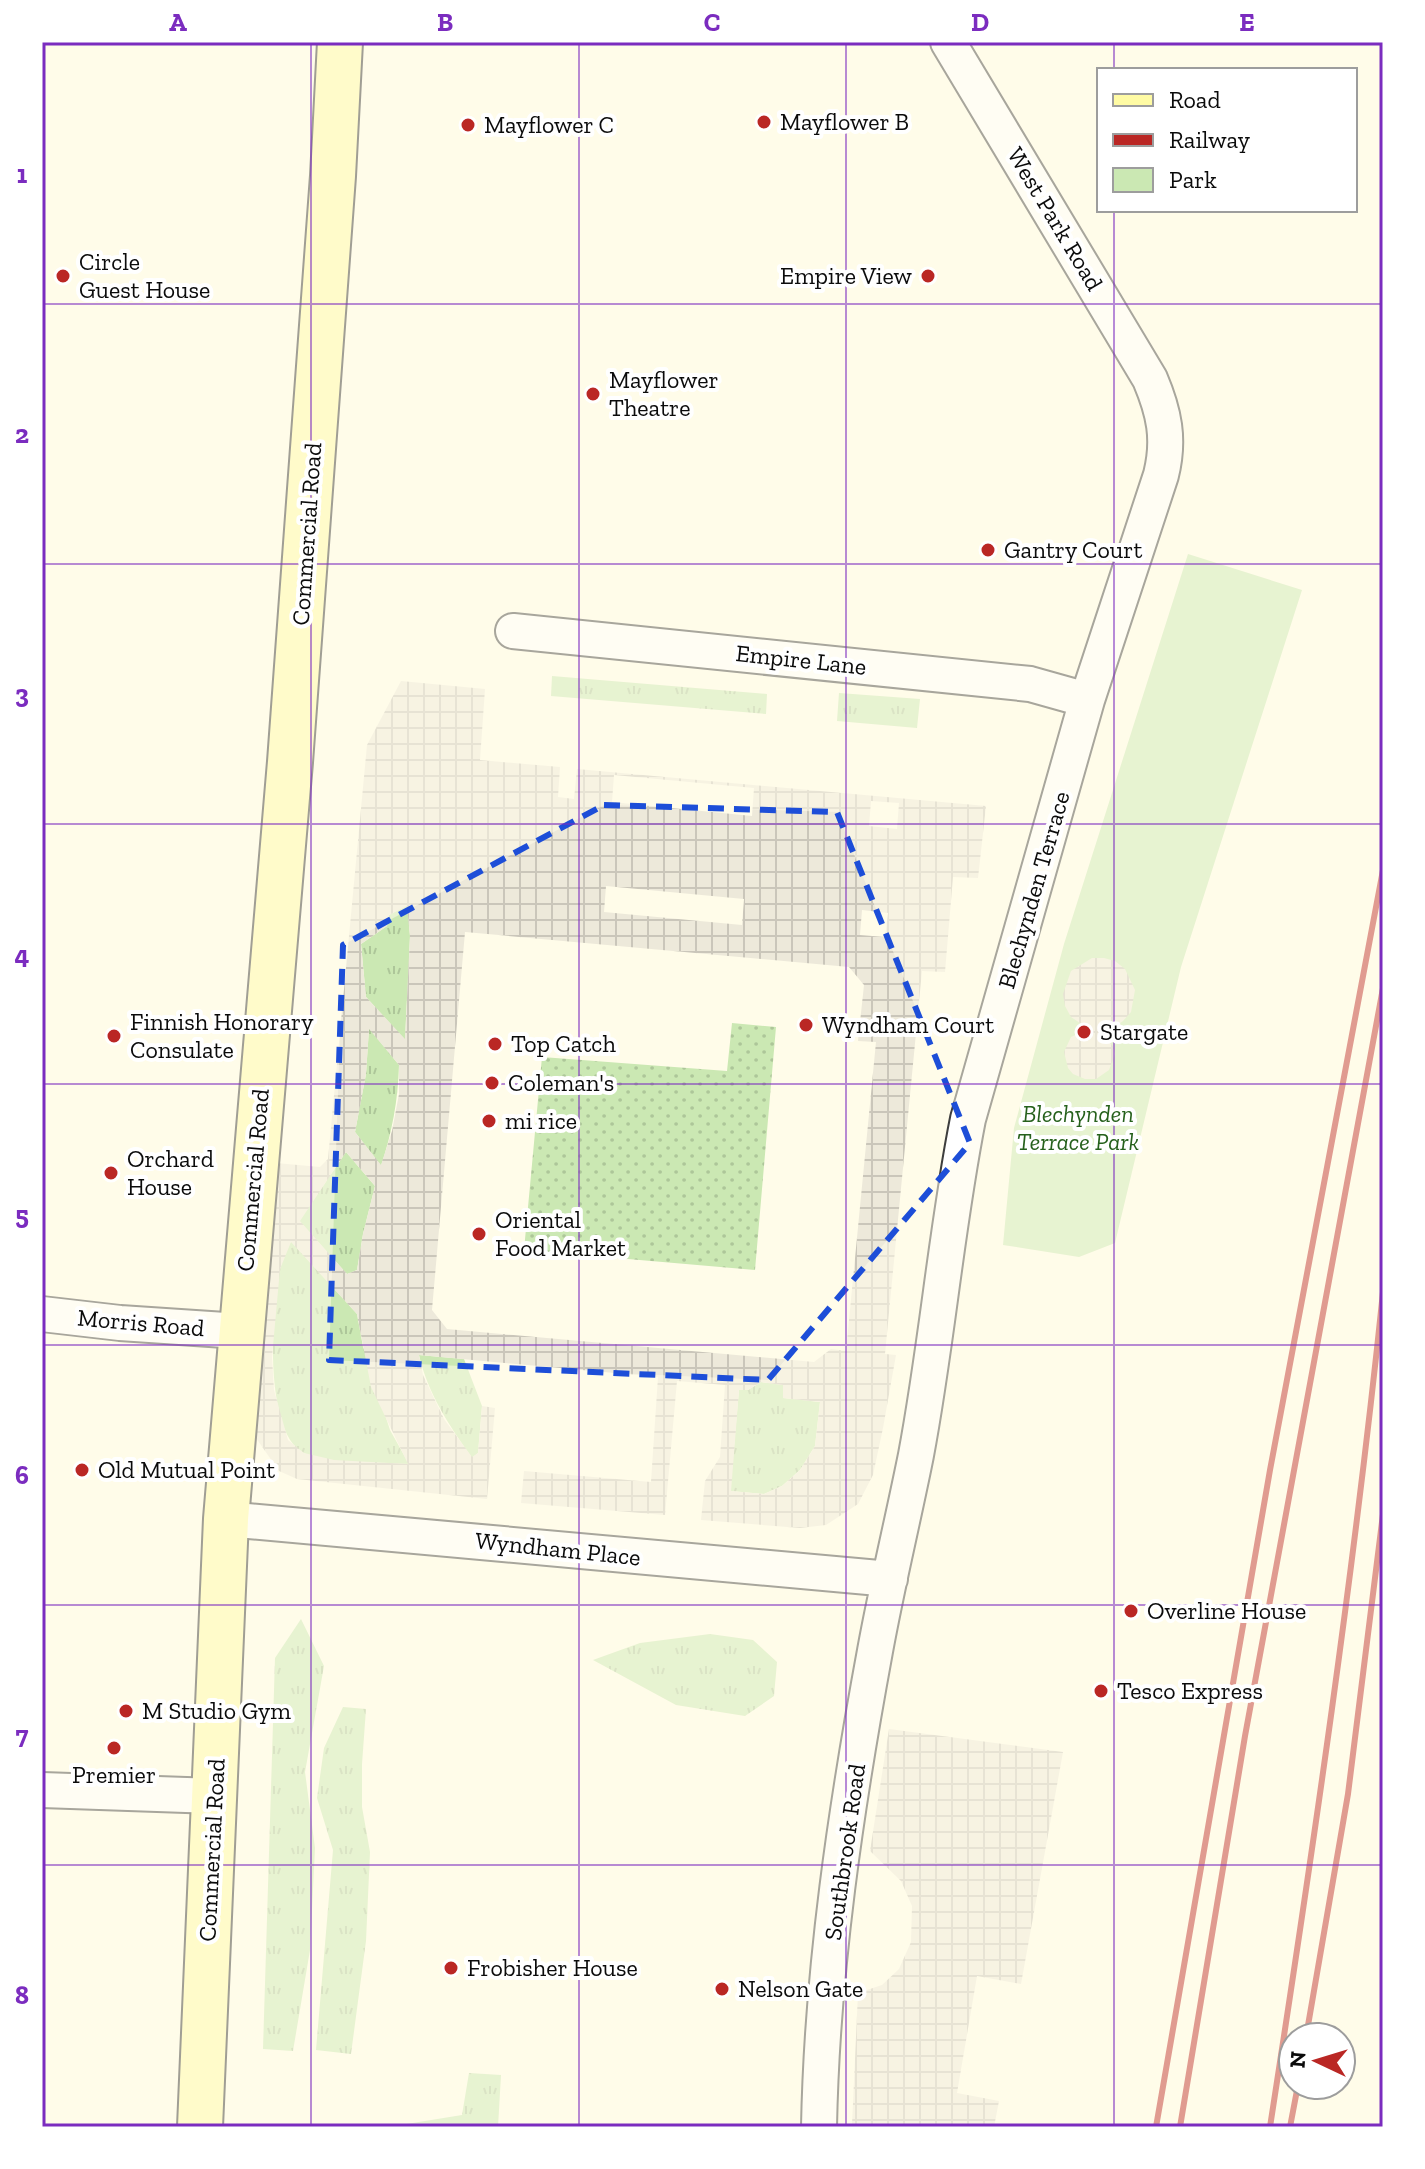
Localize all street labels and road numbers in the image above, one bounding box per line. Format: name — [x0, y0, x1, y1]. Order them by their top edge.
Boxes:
street label: West Park Road — [1001, 142, 1110, 296]
street label: Commercial Road — [286, 441, 327, 626]
street label: Empire Lane — [734, 638, 868, 681]
street label: Blechynden Terrace — [991, 788, 1076, 992]
street label: Commercial Road — [230, 1087, 275, 1273]
street label: Morris Road — [76, 1303, 206, 1342]
street label: Wyndham Place — [474, 1525, 642, 1572]
street label: Commercial Road — [192, 1758, 231, 1942]
street label: Southbrook Road — [818, 1762, 871, 1942]

